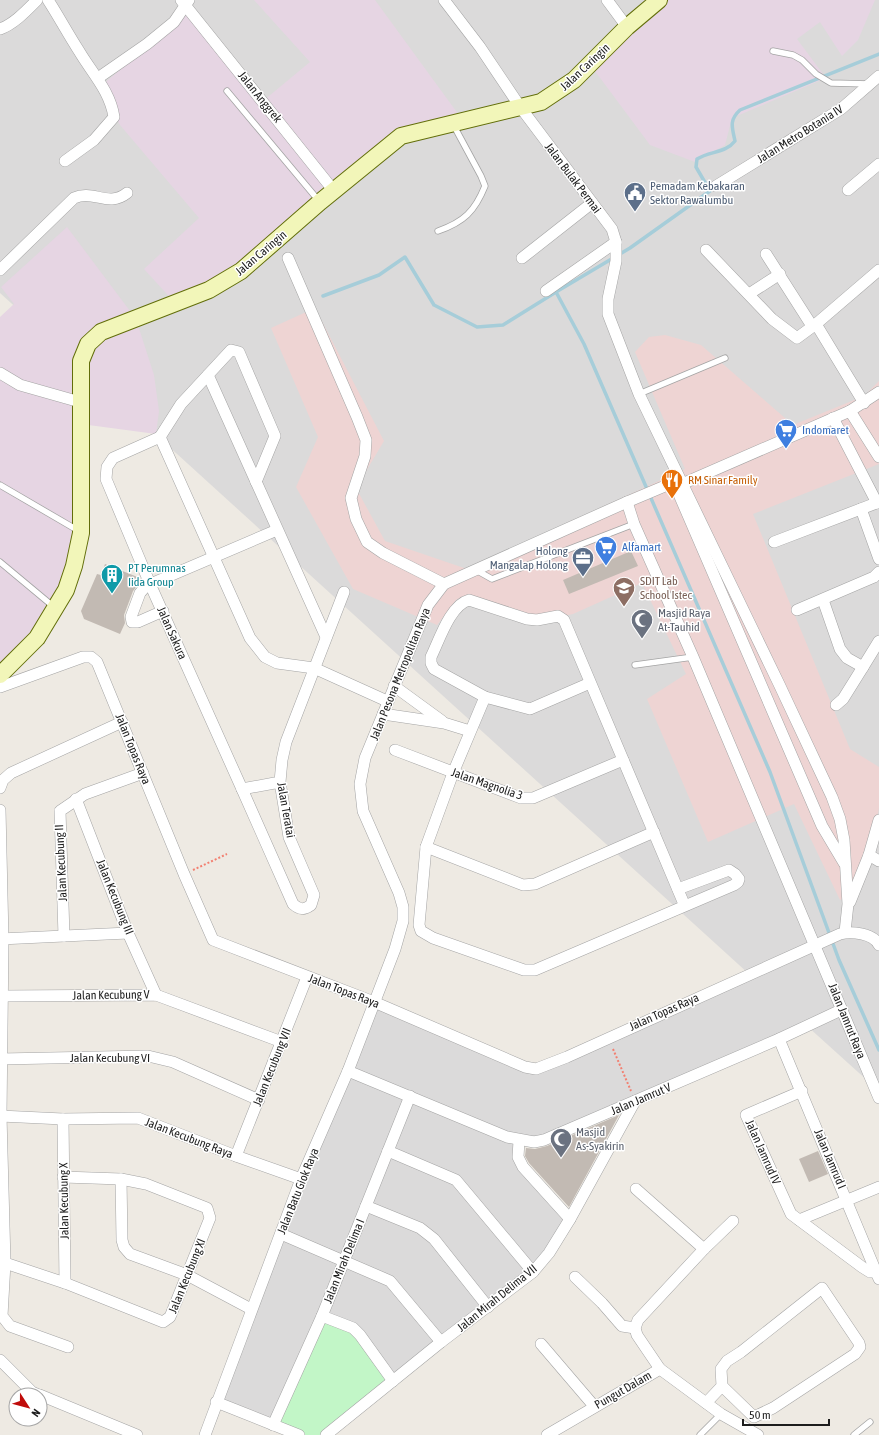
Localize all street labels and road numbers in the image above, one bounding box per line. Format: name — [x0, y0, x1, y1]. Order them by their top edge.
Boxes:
street label: Jalan Caringin — [557, 41, 613, 93]
street label: Jalan Anggrek — [235, 69, 285, 126]
street label: Jalan Metro Botania IV — [755, 102, 846, 166]
street label: Jalan Bulak Permai — [542, 140, 604, 216]
street label: Jalan Caringin — [233, 228, 289, 278]
street label: Jalan Sakura — [154, 604, 190, 662]
street label: Jalan Pesona Metropolitan Raya — [367, 606, 433, 742]
street label: Jalan Topas Raya — [112, 712, 154, 786]
street label: Jalan Magnolia 3 — [449, 765, 525, 803]
street label: Jalan Teratai — [274, 781, 298, 839]
street label: Jalan Kecubung II — [52, 824, 70, 902]
street label: Jalan Kecubung III — [93, 857, 137, 937]
street label: Jalan Topas Raya — [306, 971, 382, 1011]
street label: Jalan Jamrut Raya — [826, 981, 868, 1061]
street label: Jalan Kecubung V — [72, 987, 150, 1003]
street label: Jalan Topas Raya — [627, 990, 701, 1034]
street label: Jalan Kecubung VII — [250, 1026, 294, 1108]
street label: Jalan Kecubung VI — [70, 1051, 150, 1065]
street label: Jalan Jamrut V — [609, 1080, 673, 1118]
street label: Jalan Kecubung Raya — [143, 1115, 235, 1161]
street label: Jalan Jamrud IV — [743, 1117, 784, 1187]
street label: Jalan Jamrud I — [811, 1127, 849, 1191]
street label: Jalan Batu Giok Raya — [274, 1146, 322, 1236]
street label: Jalan Kecubung X — [56, 1162, 72, 1239]
street label: Jalan Mirah Delima I — [321, 1217, 367, 1305]
street label: Jalan Kecubung XI — [166, 1237, 208, 1315]
street label: Jalan Mirah Delima VII — [454, 1261, 540, 1335]
street label: Pungut Dalam — [592, 1368, 654, 1412]

